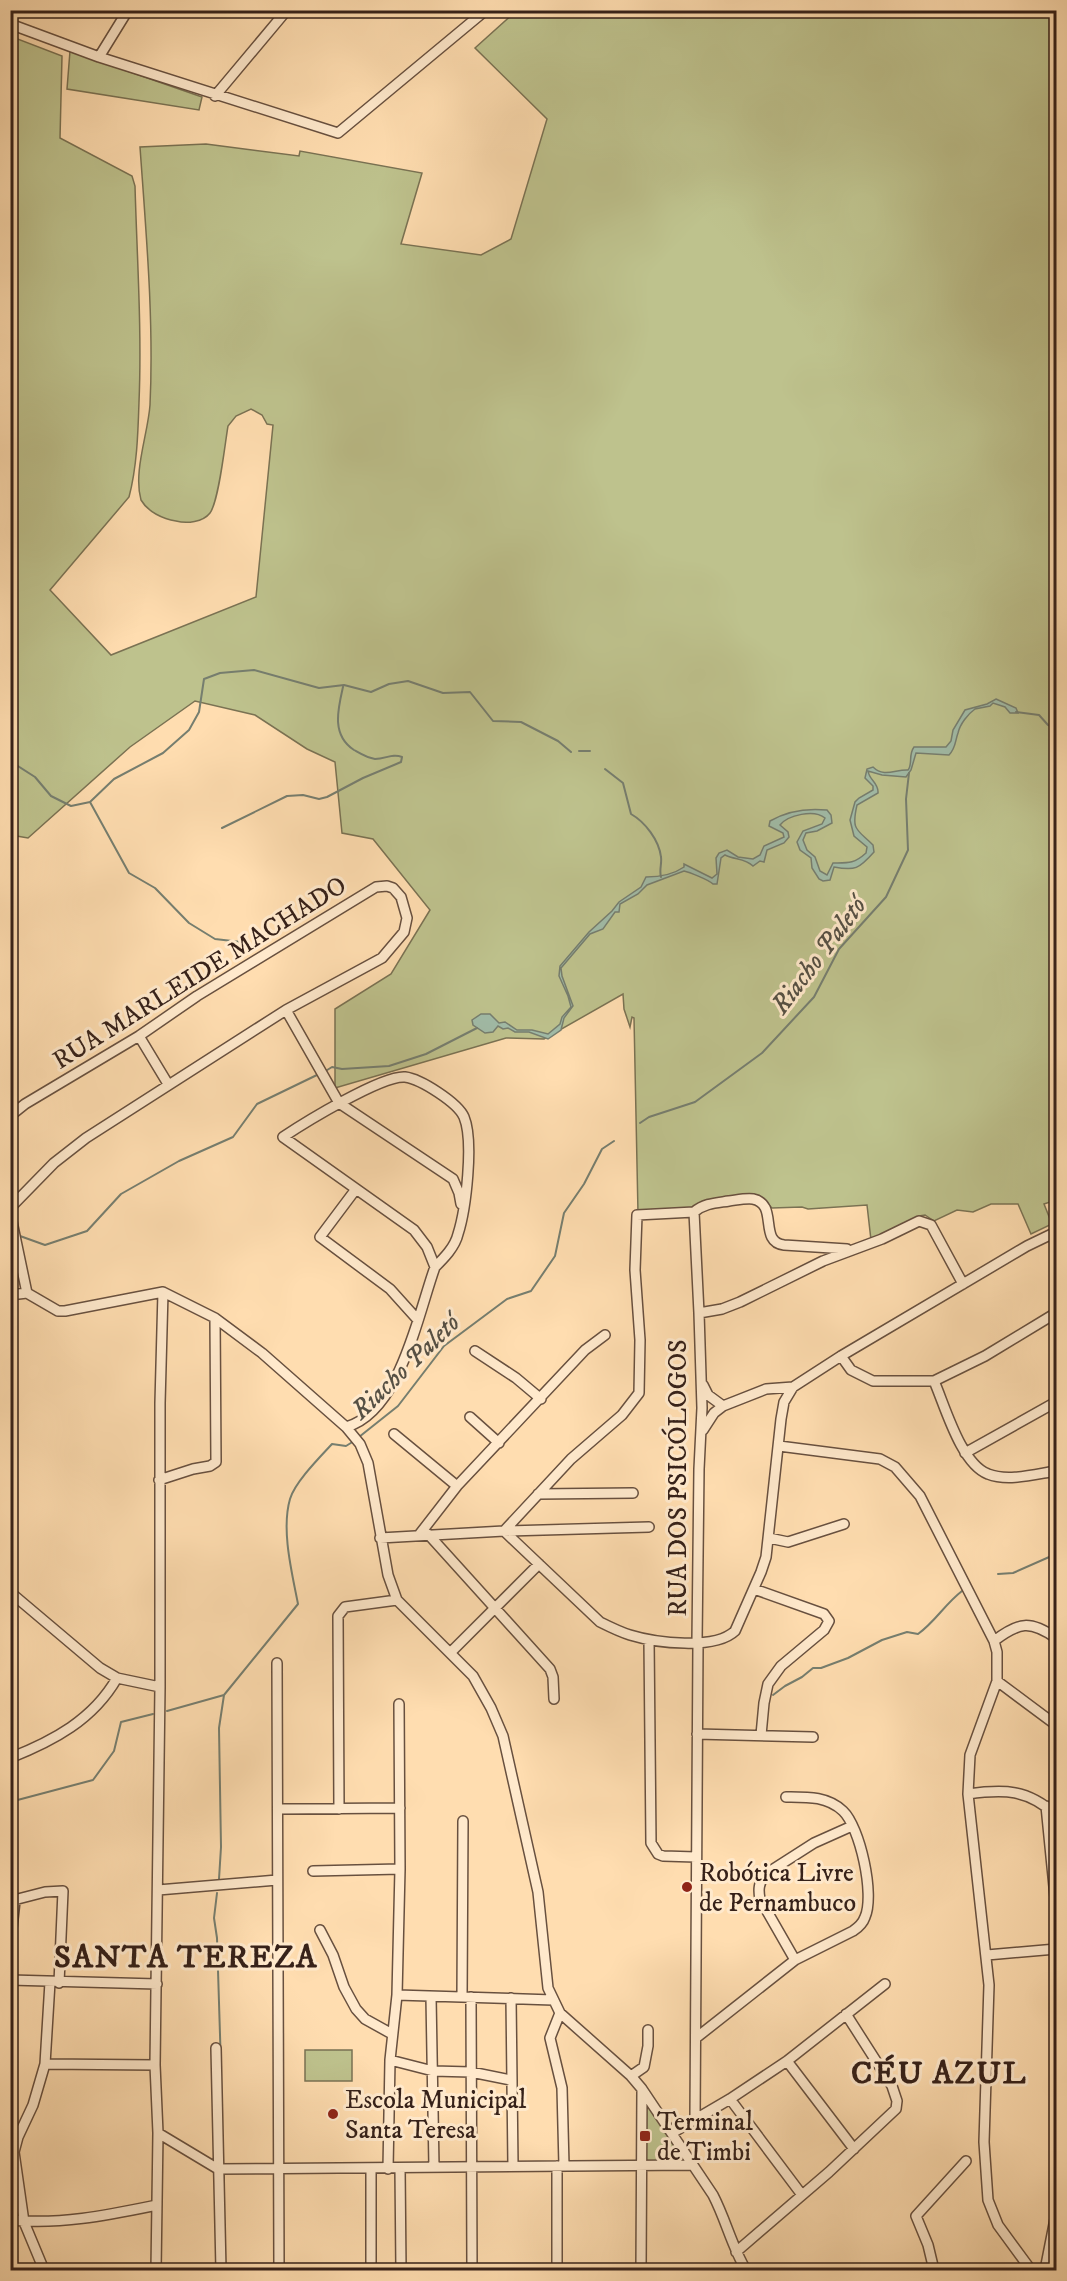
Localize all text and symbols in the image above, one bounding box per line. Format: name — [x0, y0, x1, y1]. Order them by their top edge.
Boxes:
street label: RUA MARLEIDE MACHADO — [47, 869, 353, 1077]
water label: Riacho Paletó — [763, 888, 876, 1022]
water label: Riacho Paletó — [343, 1304, 470, 1428]
street label: RUA DOS PSICÓLOGOS — [661, 1339, 695, 1617]
place label: Robótica Livre de Pernambuco — [699, 1857, 856, 1920]
marker: Robótica Livre de Pernambuco — [680, 1880, 694, 1894]
district label: SANTA TEREZA — [54, 1938, 318, 1978]
district label: CÉU AZUL — [851, 2054, 1027, 2094]
place label: Escola Municipal Santa Teresa — [345, 2084, 526, 2147]
place label: Terminal de Timbi — [657, 2106, 753, 2169]
marker: Escola Municipal Santa Teresa — [326, 2107, 340, 2121]
marker: Terminal de Timbi — [638, 2129, 652, 2143]

